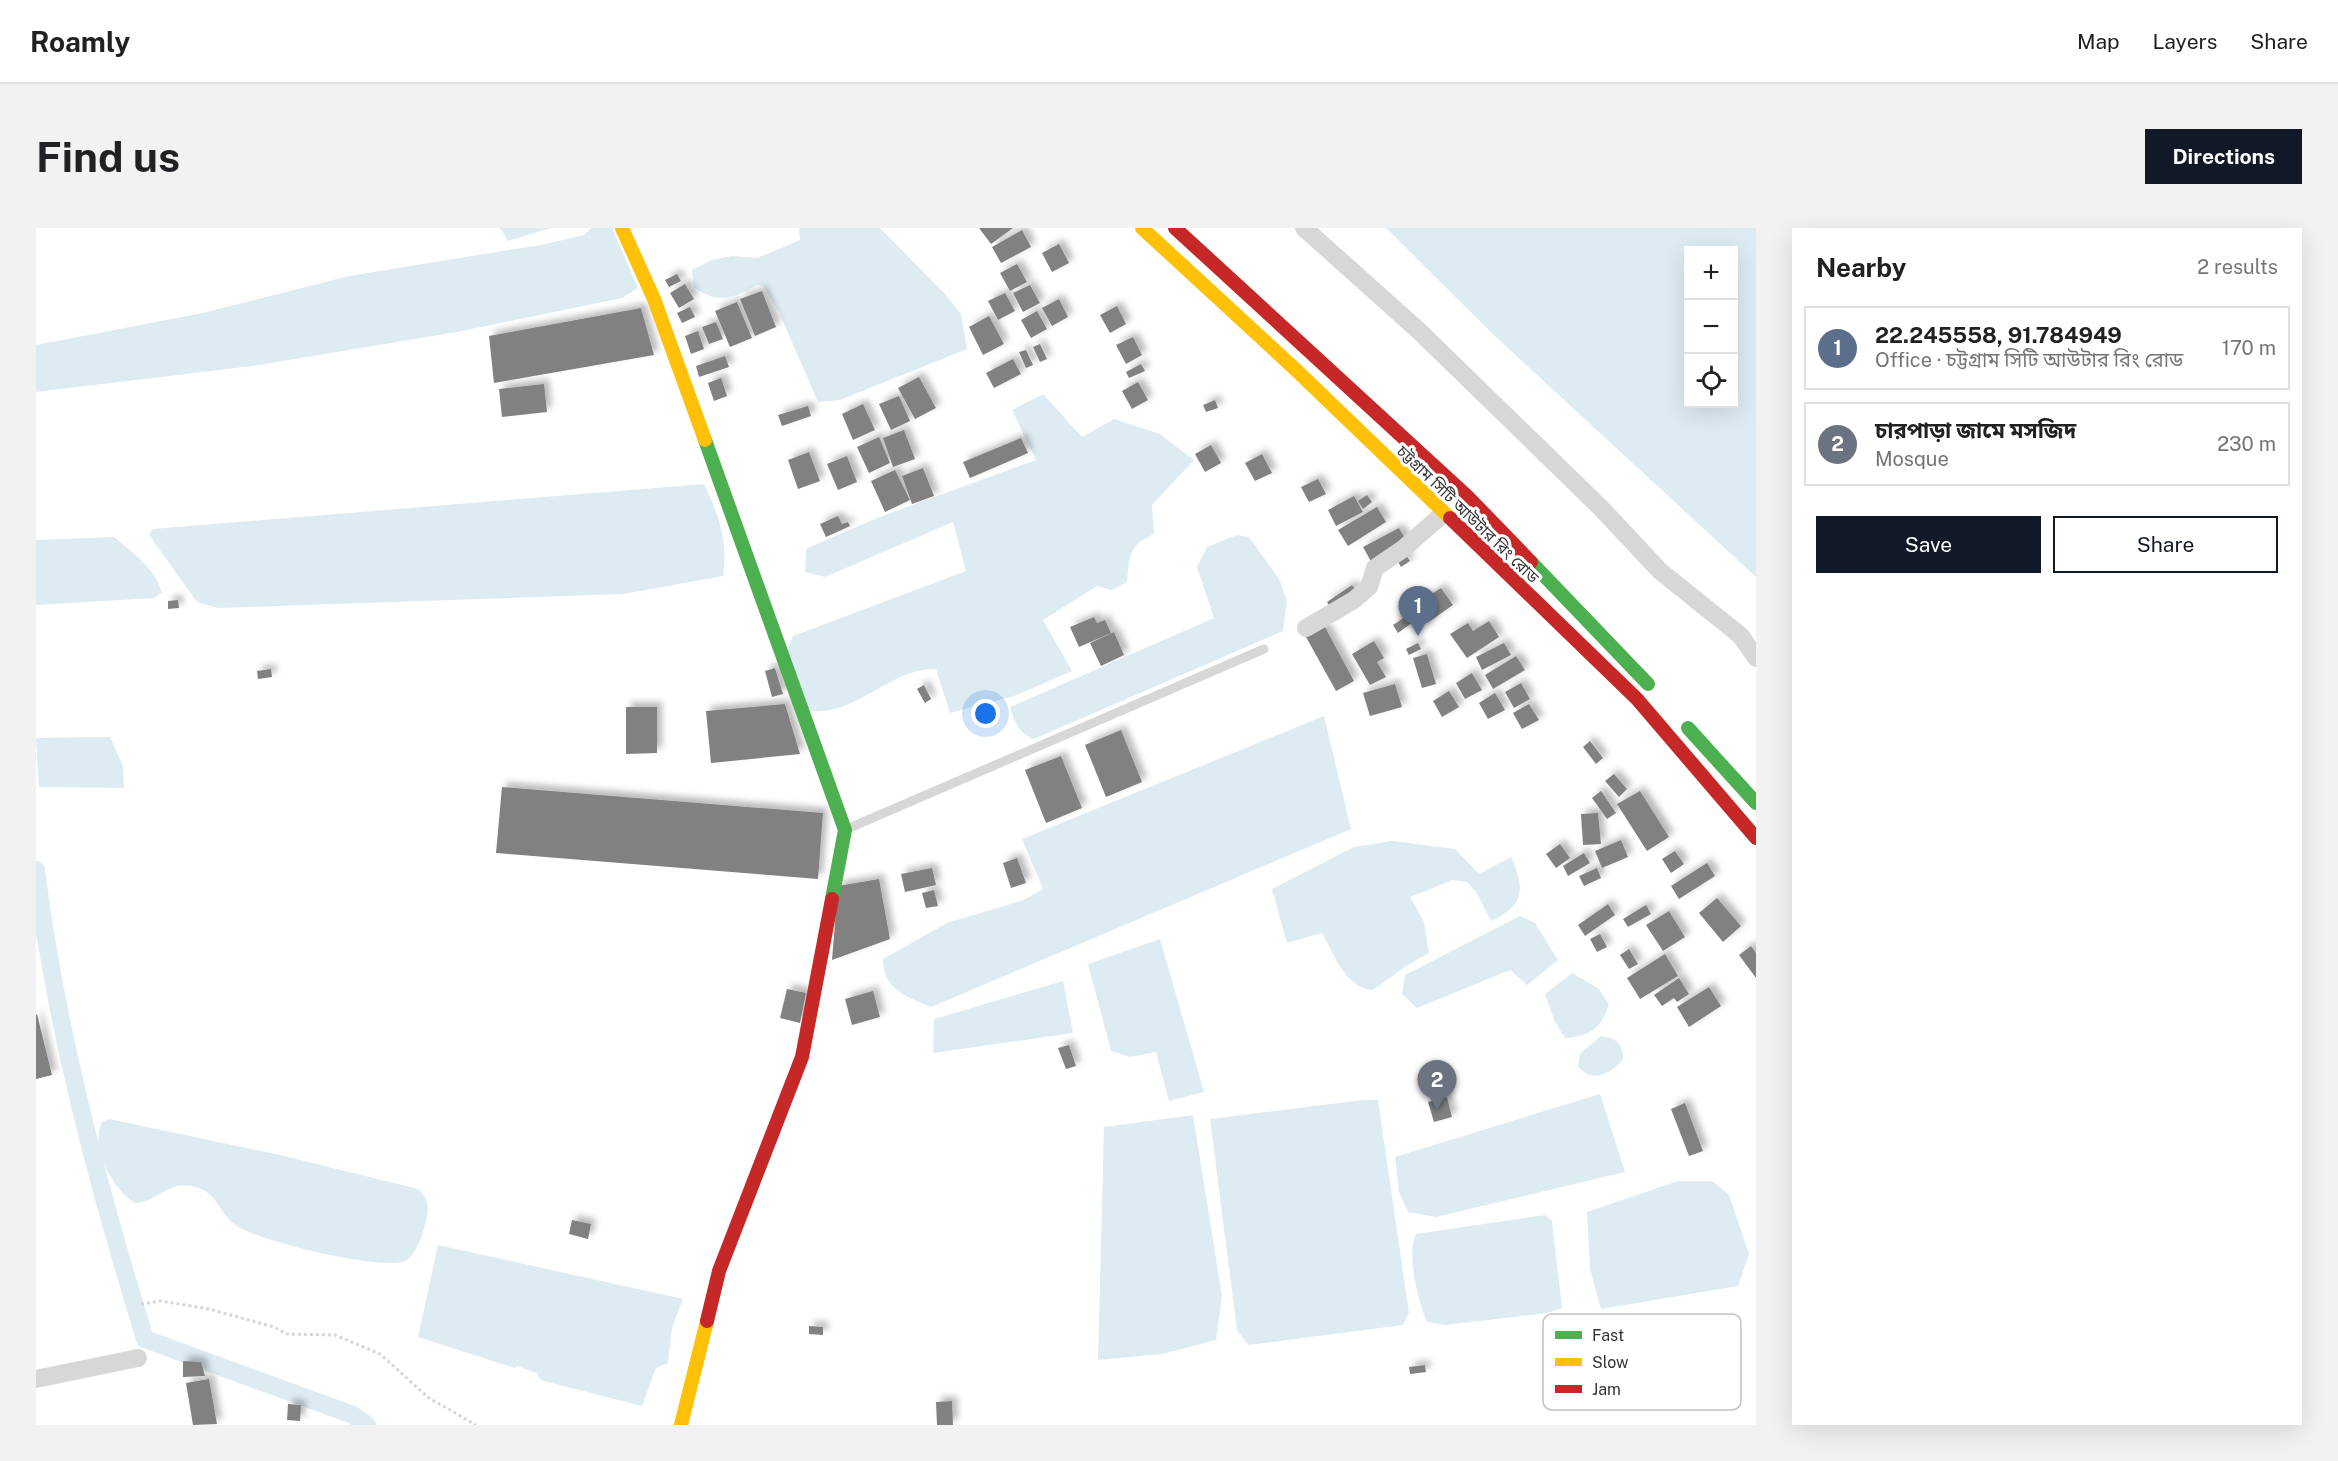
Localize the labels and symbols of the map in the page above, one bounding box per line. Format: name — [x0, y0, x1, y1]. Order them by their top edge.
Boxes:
street label: চট্টগ্রাম সিটি আউটার রিং রোড — [1392, 441, 1543, 588]
pin: 1 — [1398, 586, 1438, 636]
your location — [971, 699, 1000, 728]
pin: 2 — [1418, 1060, 1456, 1110]
legend — [1543, 1314, 1741, 1410]
text: Fast — [1592, 1326, 1624, 1345]
text: Slow — [1592, 1353, 1629, 1372]
text: Jam — [1592, 1380, 1621, 1399]

